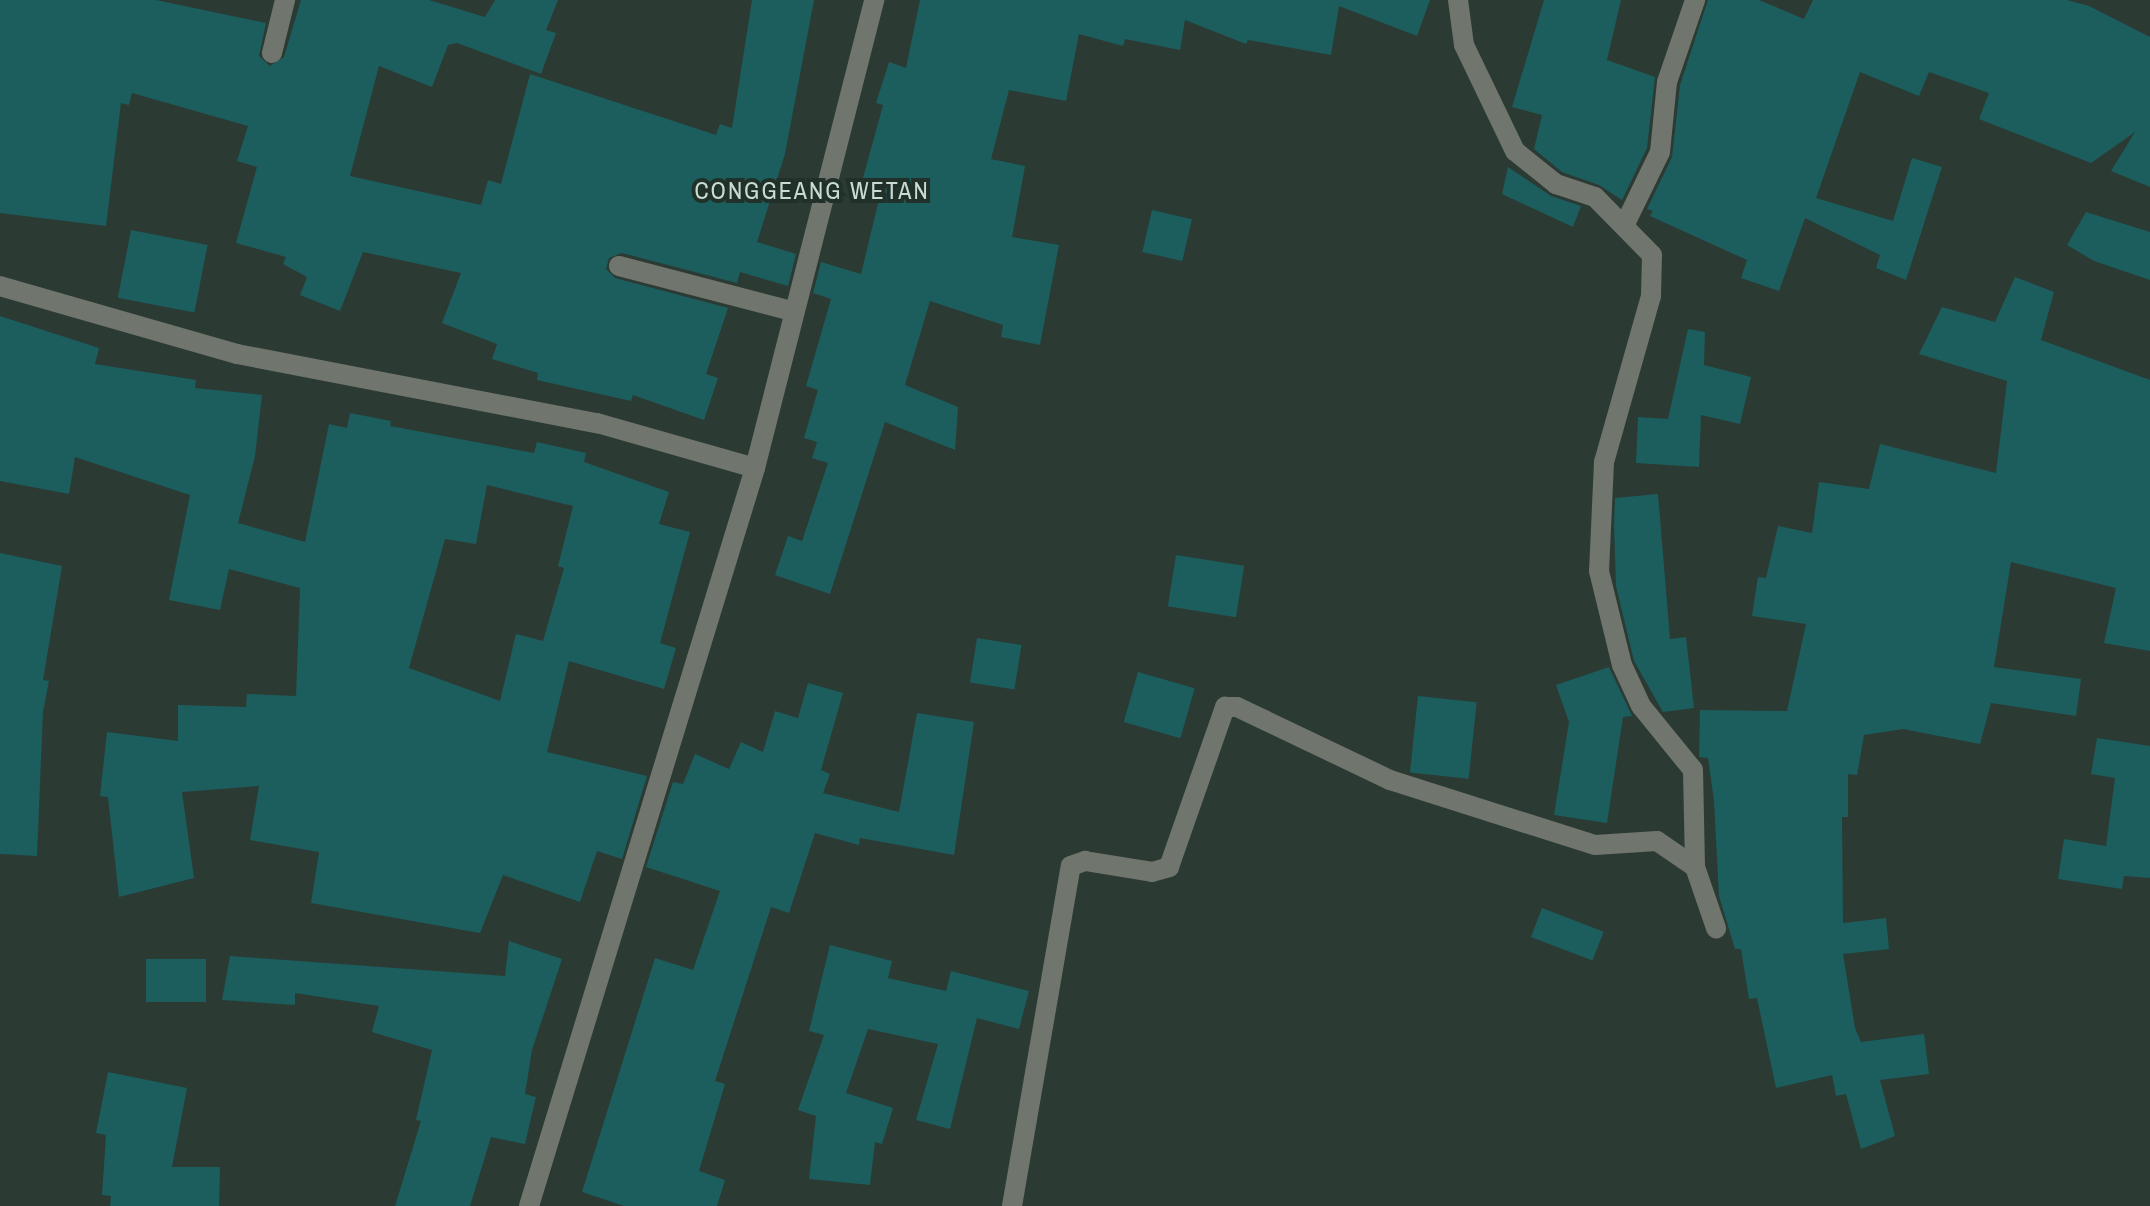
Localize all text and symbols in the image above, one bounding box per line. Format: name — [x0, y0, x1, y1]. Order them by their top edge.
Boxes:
district label: CONGGEANG WETAN — [694, 177, 930, 205]

